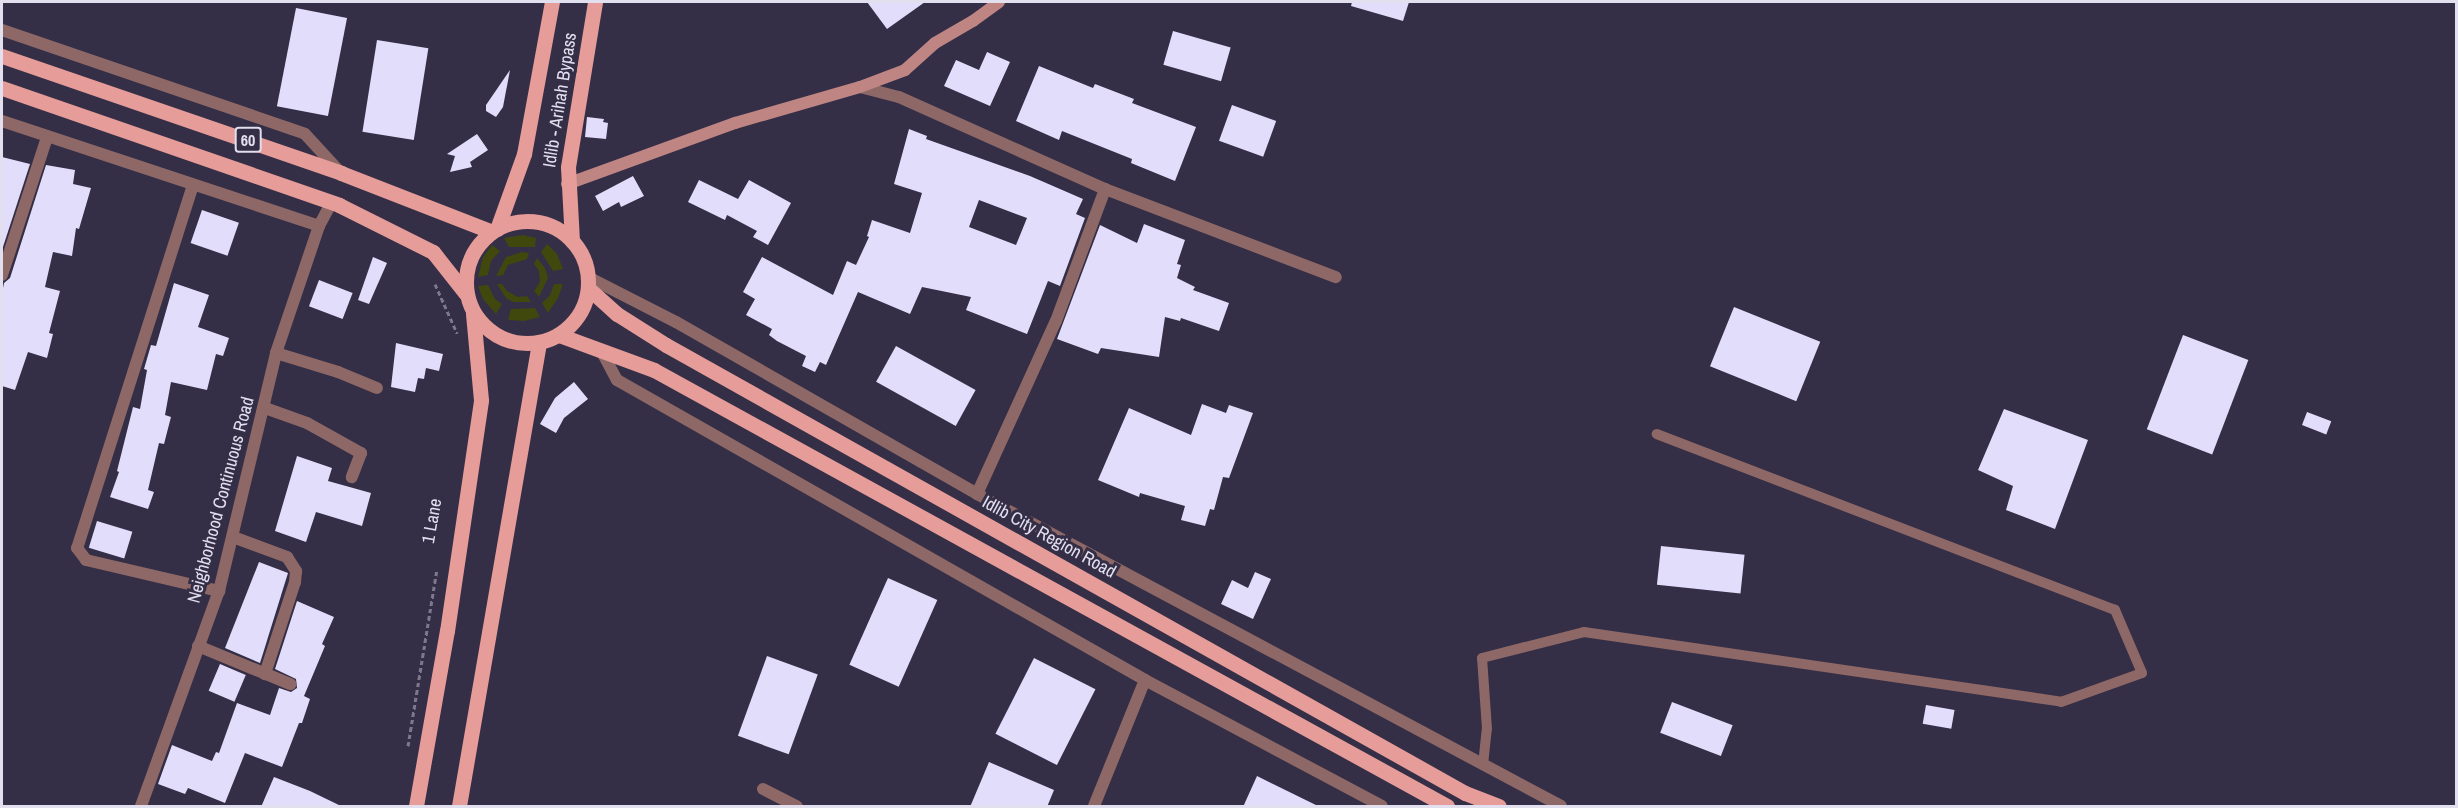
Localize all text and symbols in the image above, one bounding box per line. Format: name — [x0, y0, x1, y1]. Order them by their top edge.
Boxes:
street label: Idlib - Arihah Bypass — [539, 31, 581, 169]
road number: 60 — [234, 127, 262, 153]
street label: Neighborhood Continuous Road — [183, 395, 259, 605]
street label: Idlib City Region Road — [978, 491, 1120, 583]
street label: 1 Lane — [417, 497, 447, 545]

